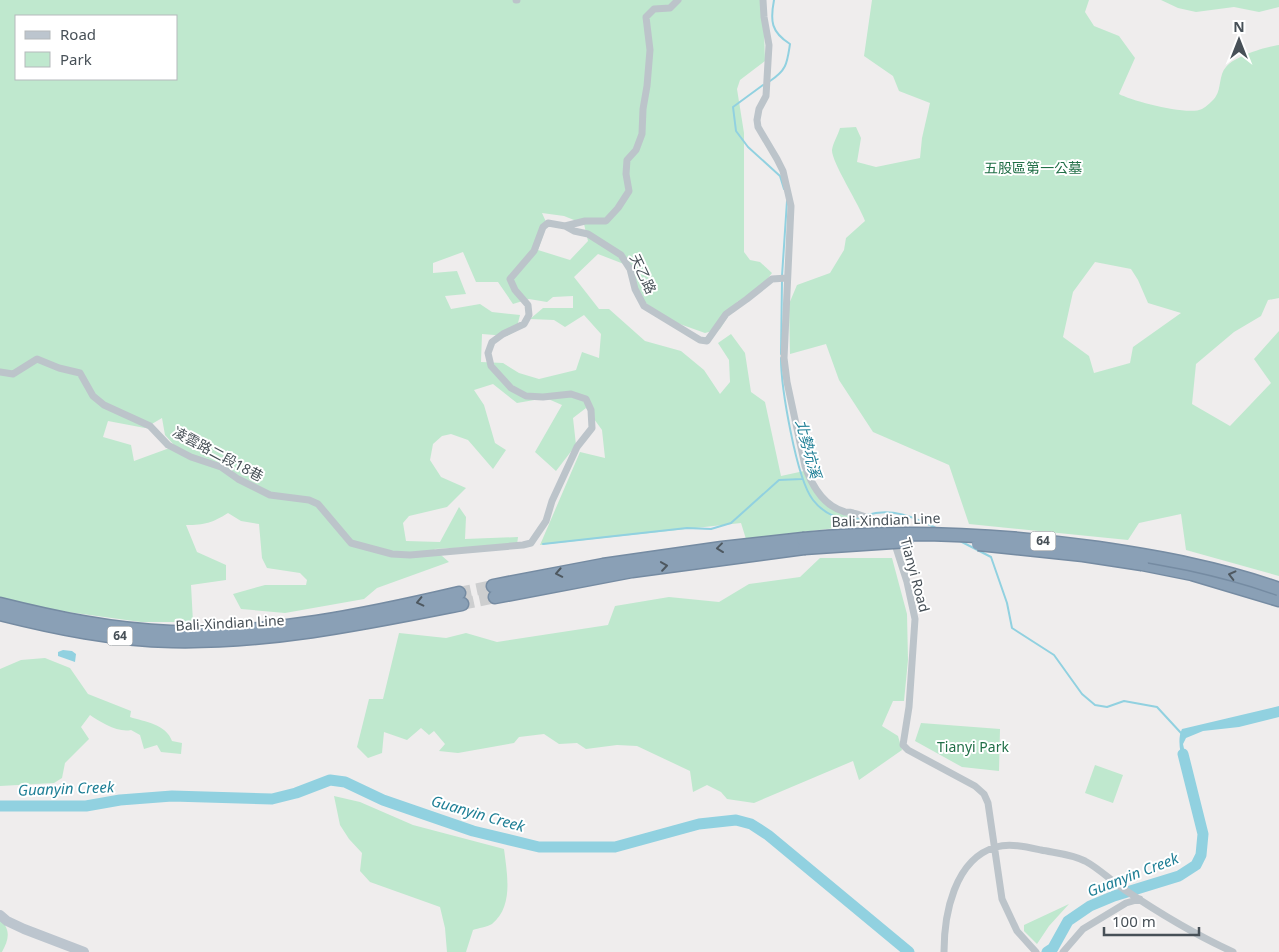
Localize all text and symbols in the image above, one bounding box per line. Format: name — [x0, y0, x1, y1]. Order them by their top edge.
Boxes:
legend — [15, 15, 178, 80]
north arrow — [1214, 15, 1264, 65]
text: N — [1233, 17, 1245, 36]
text: Road — [60, 24, 96, 44]
text: Park — [60, 49, 92, 69]
park label: 五股區第一公墓 — [984, 158, 1082, 177]
street label: 天乙路 — [626, 251, 661, 297]
water label: 北勢坑溪 — [792, 417, 827, 482]
street label: 凌雲路二段18巷 — [170, 422, 267, 485]
street label: Bali-Xindian Line — [831, 508, 941, 531]
road number: 64 — [1030, 532, 1056, 550]
street label: Tianyi Road — [896, 536, 934, 614]
one-way arrow — [715, 542, 723, 553]
one-way arrow — [659, 562, 668, 572]
one-way arrow — [555, 568, 564, 578]
one-way arrow — [1229, 570, 1237, 580]
one-way arrow — [416, 596, 425, 607]
street label: Bali-Xindian Line — [175, 610, 285, 635]
road number: 64 — [108, 626, 132, 646]
park label: Tianyi Park — [937, 737, 1009, 756]
water label: Guanyin Creek — [17, 776, 115, 800]
water label: Guanyin Creek — [429, 790, 528, 836]
water label: Guanyin Creek — [1084, 847, 1182, 901]
scale bar — [1104, 904, 1199, 936]
text: 100 m — [1112, 911, 1156, 931]

